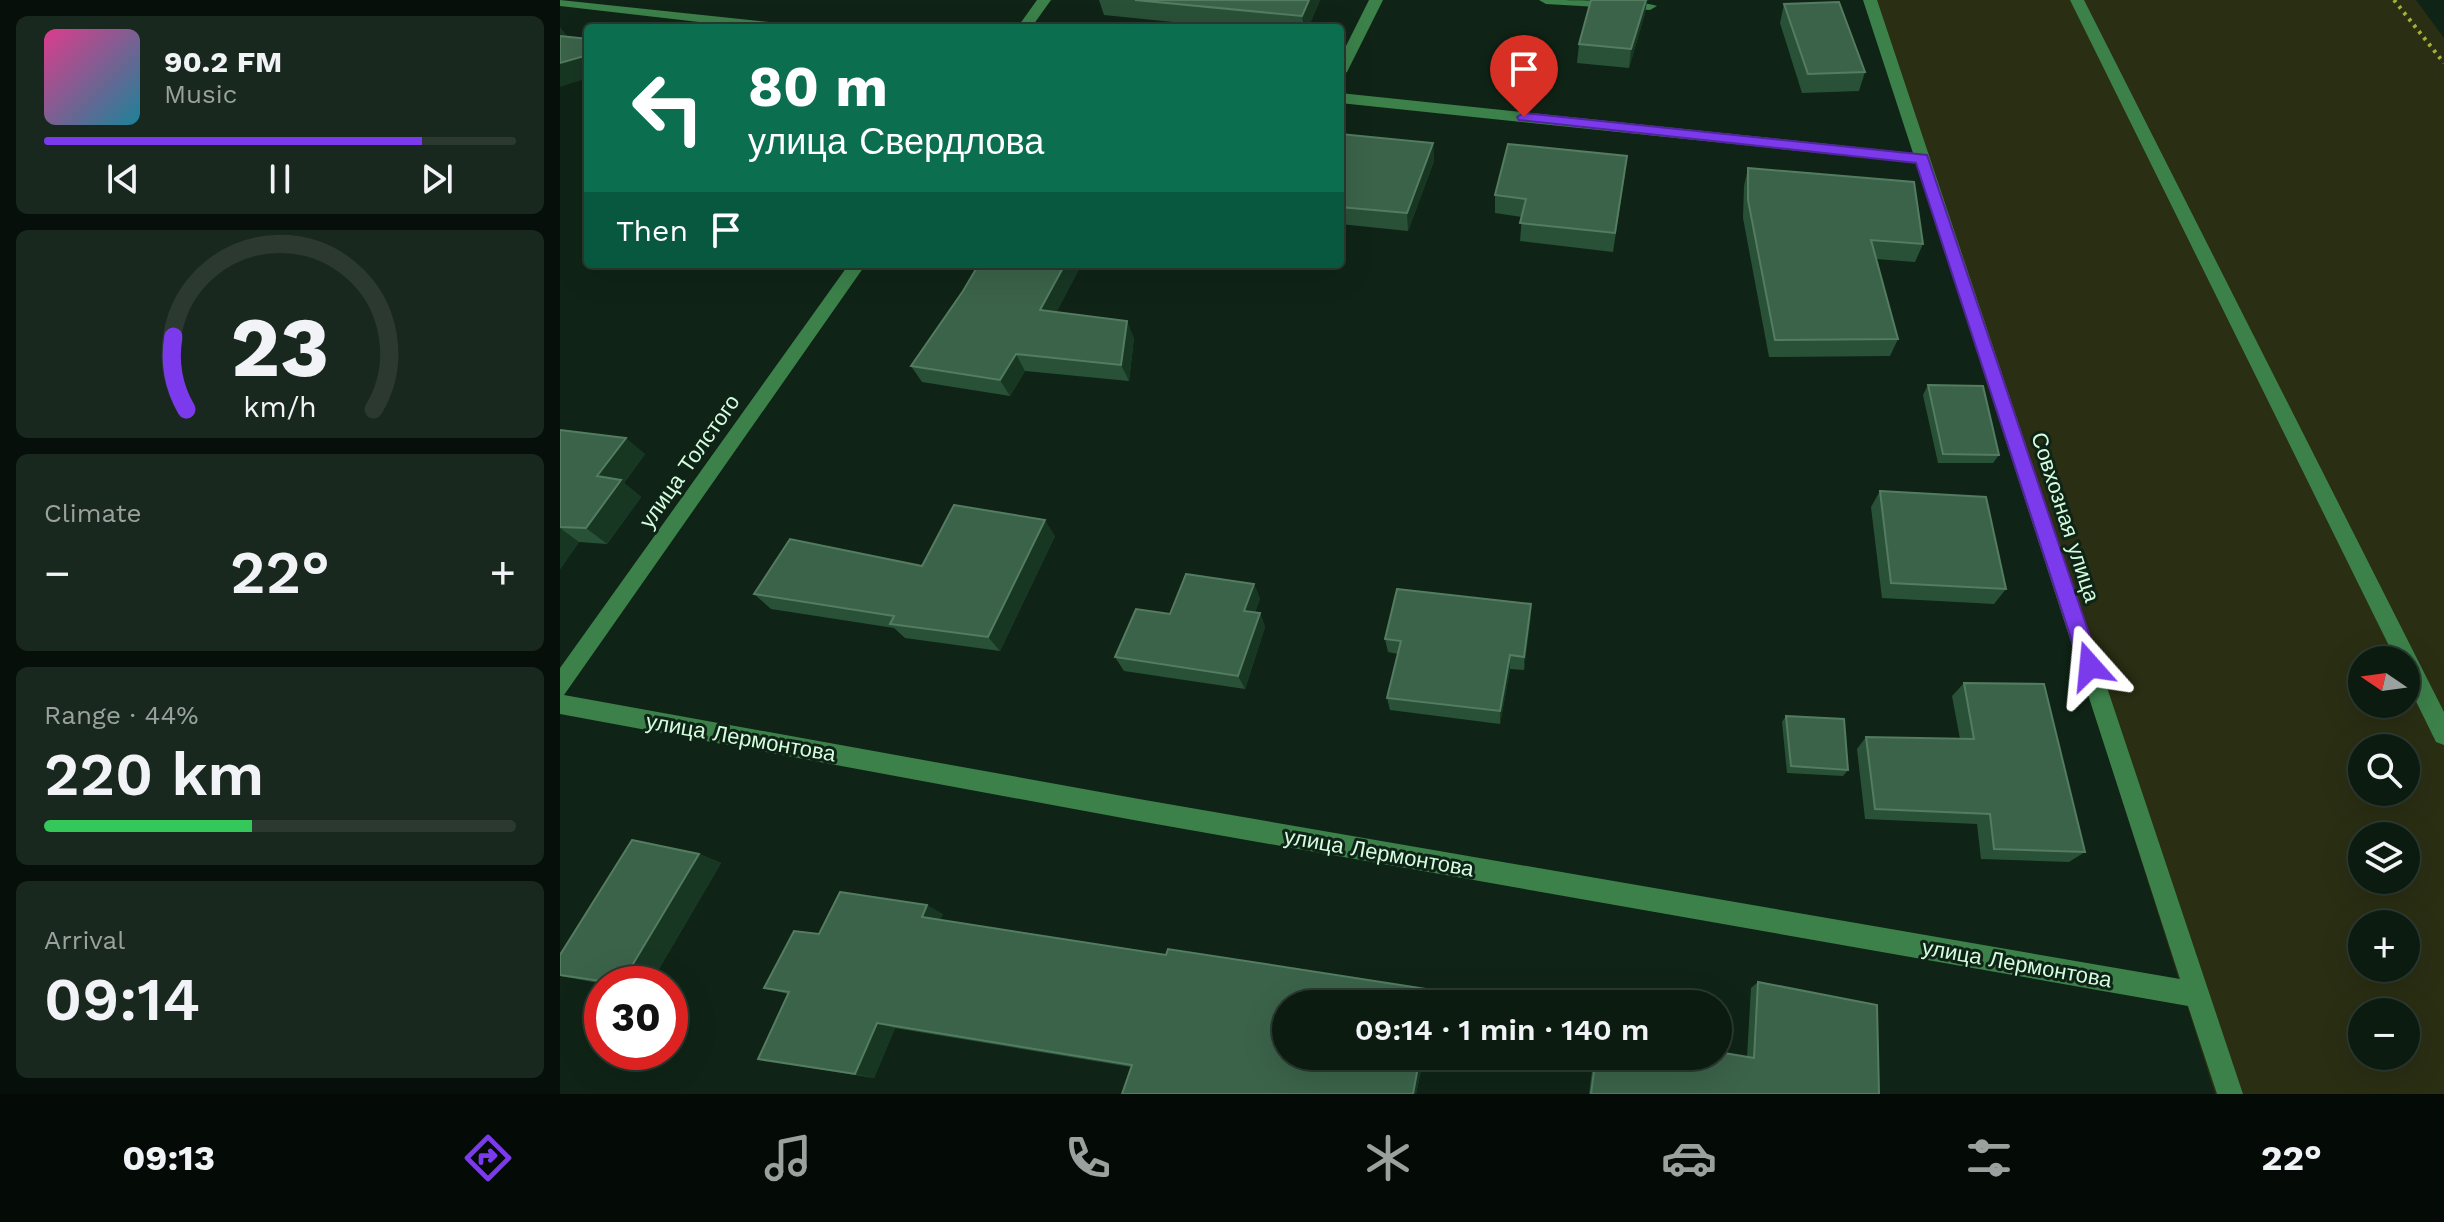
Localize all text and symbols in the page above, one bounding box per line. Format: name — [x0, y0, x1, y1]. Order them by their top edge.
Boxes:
pin — [1490, 35, 1558, 117]
text: 90.2 FM — [164, 44, 282, 79]
icon: arrive — [1502, 47, 1546, 91]
text: 80 m — [748, 54, 888, 120]
icon: left — [616, 56, 720, 160]
text: Music — [164, 79, 237, 109]
text: улица Свердлова — [748, 121, 1044, 163]
icon: previous — [101, 157, 145, 201]
icon: pause — [258, 157, 302, 201]
icon: next — [415, 157, 459, 201]
icon: arrive — [704, 208, 748, 252]
text: Then — [616, 213, 688, 248]
text: 23 — [231, 298, 329, 395]
text: km/h — [243, 390, 317, 424]
street label: улица Толстого — [634, 390, 745, 533]
street label: Совхозная улица — [2026, 429, 2105, 606]
text: Climate — [44, 498, 142, 528]
text: 22° — [230, 537, 330, 608]
text: − — [44, 547, 71, 599]
text: + — [489, 547, 516, 599]
position arrow — [2048, 624, 2132, 708]
north arrow — [2348, 646, 2420, 718]
map controls — [2348, 646, 2420, 1070]
text: Range · 44% — [44, 700, 199, 730]
street label: улица Лермонтова — [644, 708, 838, 767]
button: search — [2348, 734, 2420, 806]
text: 220 km — [44, 739, 264, 810]
button: layers — [2348, 822, 2420, 894]
street label: улица Лермонтова — [1282, 823, 1476, 882]
button: + — [2348, 910, 2420, 982]
text: Arrival — [44, 925, 125, 955]
street label: улица Лермонтова — [1920, 934, 2114, 993]
text: 09:14 — [44, 964, 200, 1035]
speed limit sign: 30 — [584, 966, 688, 1070]
button: − — [2348, 998, 2420, 1070]
text: 09:14 · 1 min · 140 m — [1355, 1012, 1649, 1047]
icon: directions — [460, 1130, 516, 1186]
icon: music — [760, 1130, 816, 1186]
icon: phone — [1060, 1130, 1116, 1186]
icon: climate — [1360, 1130, 1416, 1186]
icon: car — [1661, 1130, 1717, 1186]
icon: filters — [1961, 1130, 2017, 1186]
text: 09:13 — [122, 1137, 215, 1179]
text: 22° — [2261, 1137, 2322, 1179]

